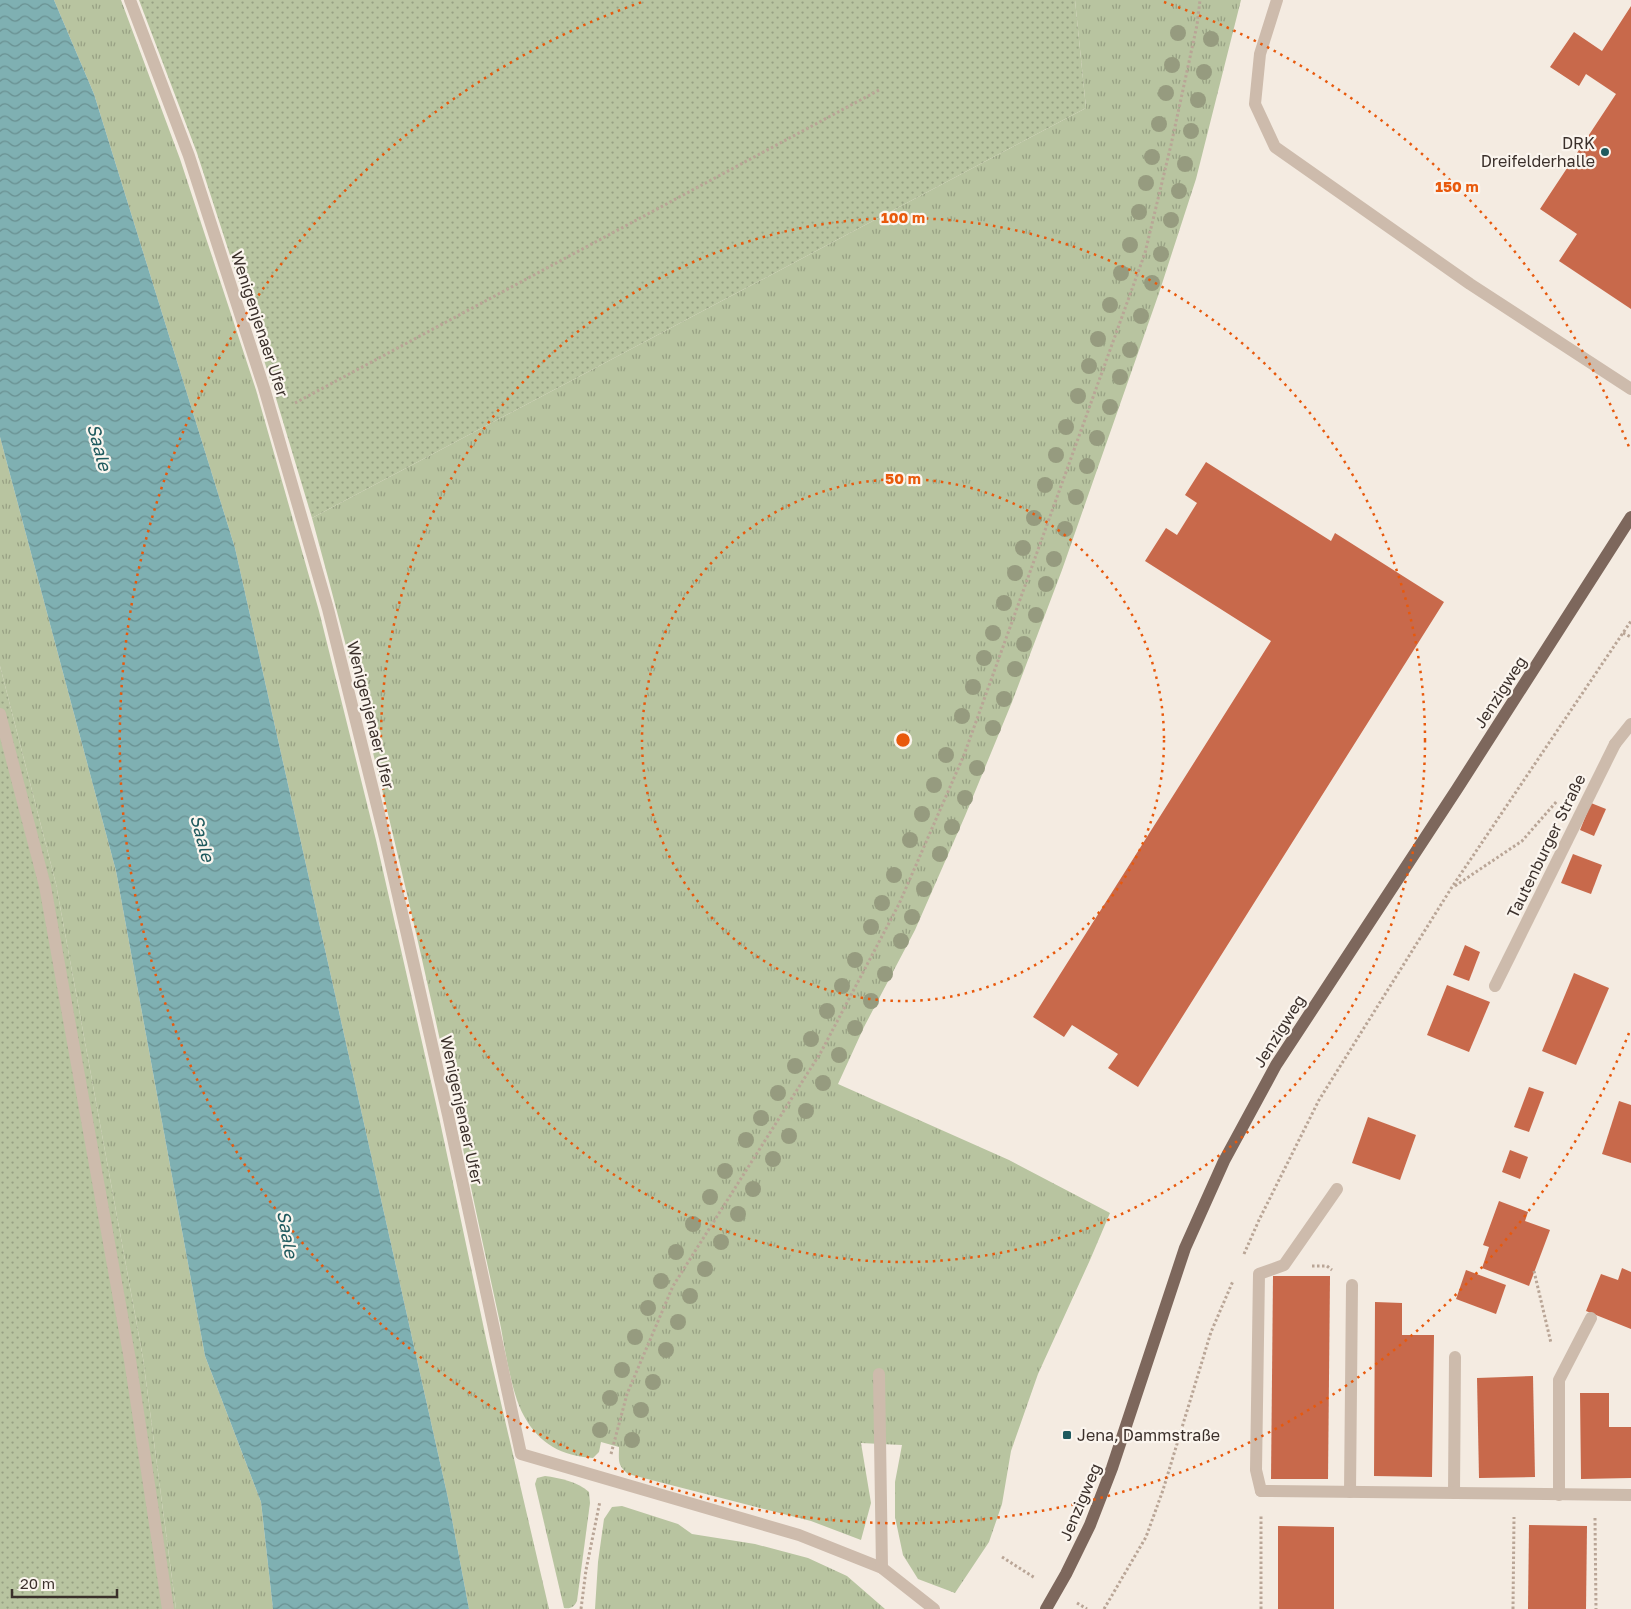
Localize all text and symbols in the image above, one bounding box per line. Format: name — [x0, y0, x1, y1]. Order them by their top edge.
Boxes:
place label: DRK Dreifelderhalle — [1481, 133, 1595, 171]
marker: DRK Dreifelderhalle — [1599, 146, 1611, 158]
text: 150 m — [1435, 177, 1479, 195]
text: 100 m — [881, 208, 925, 226]
street label: Wenigenjenaer Ufer — [227, 249, 293, 399]
water label: Saale — [83, 421, 117, 474]
text: 50 m — [885, 469, 921, 487]
street label: Wenigenjenaer Ufer — [343, 639, 399, 791]
street label: Jenzigweg — [1469, 652, 1531, 732]
centre of rings — [894, 731, 912, 749]
street label: Tautenburger Straße — [1502, 771, 1590, 921]
water label: Saale — [186, 812, 220, 865]
street label: Jenzigweg — [1249, 991, 1309, 1071]
street label: Wenigenjenaer Ufer — [436, 1034, 488, 1186]
water label: Saale — [273, 1209, 303, 1261]
place label: Jena, Dammstraße — [1077, 1425, 1220, 1445]
marker: Jena, Dammstraße — [1061, 1429, 1073, 1441]
street label: Jenzigweg — [1055, 1460, 1105, 1544]
scale bar — [12, 1566, 118, 1598]
text: 20 m — [20, 1574, 55, 1592]

